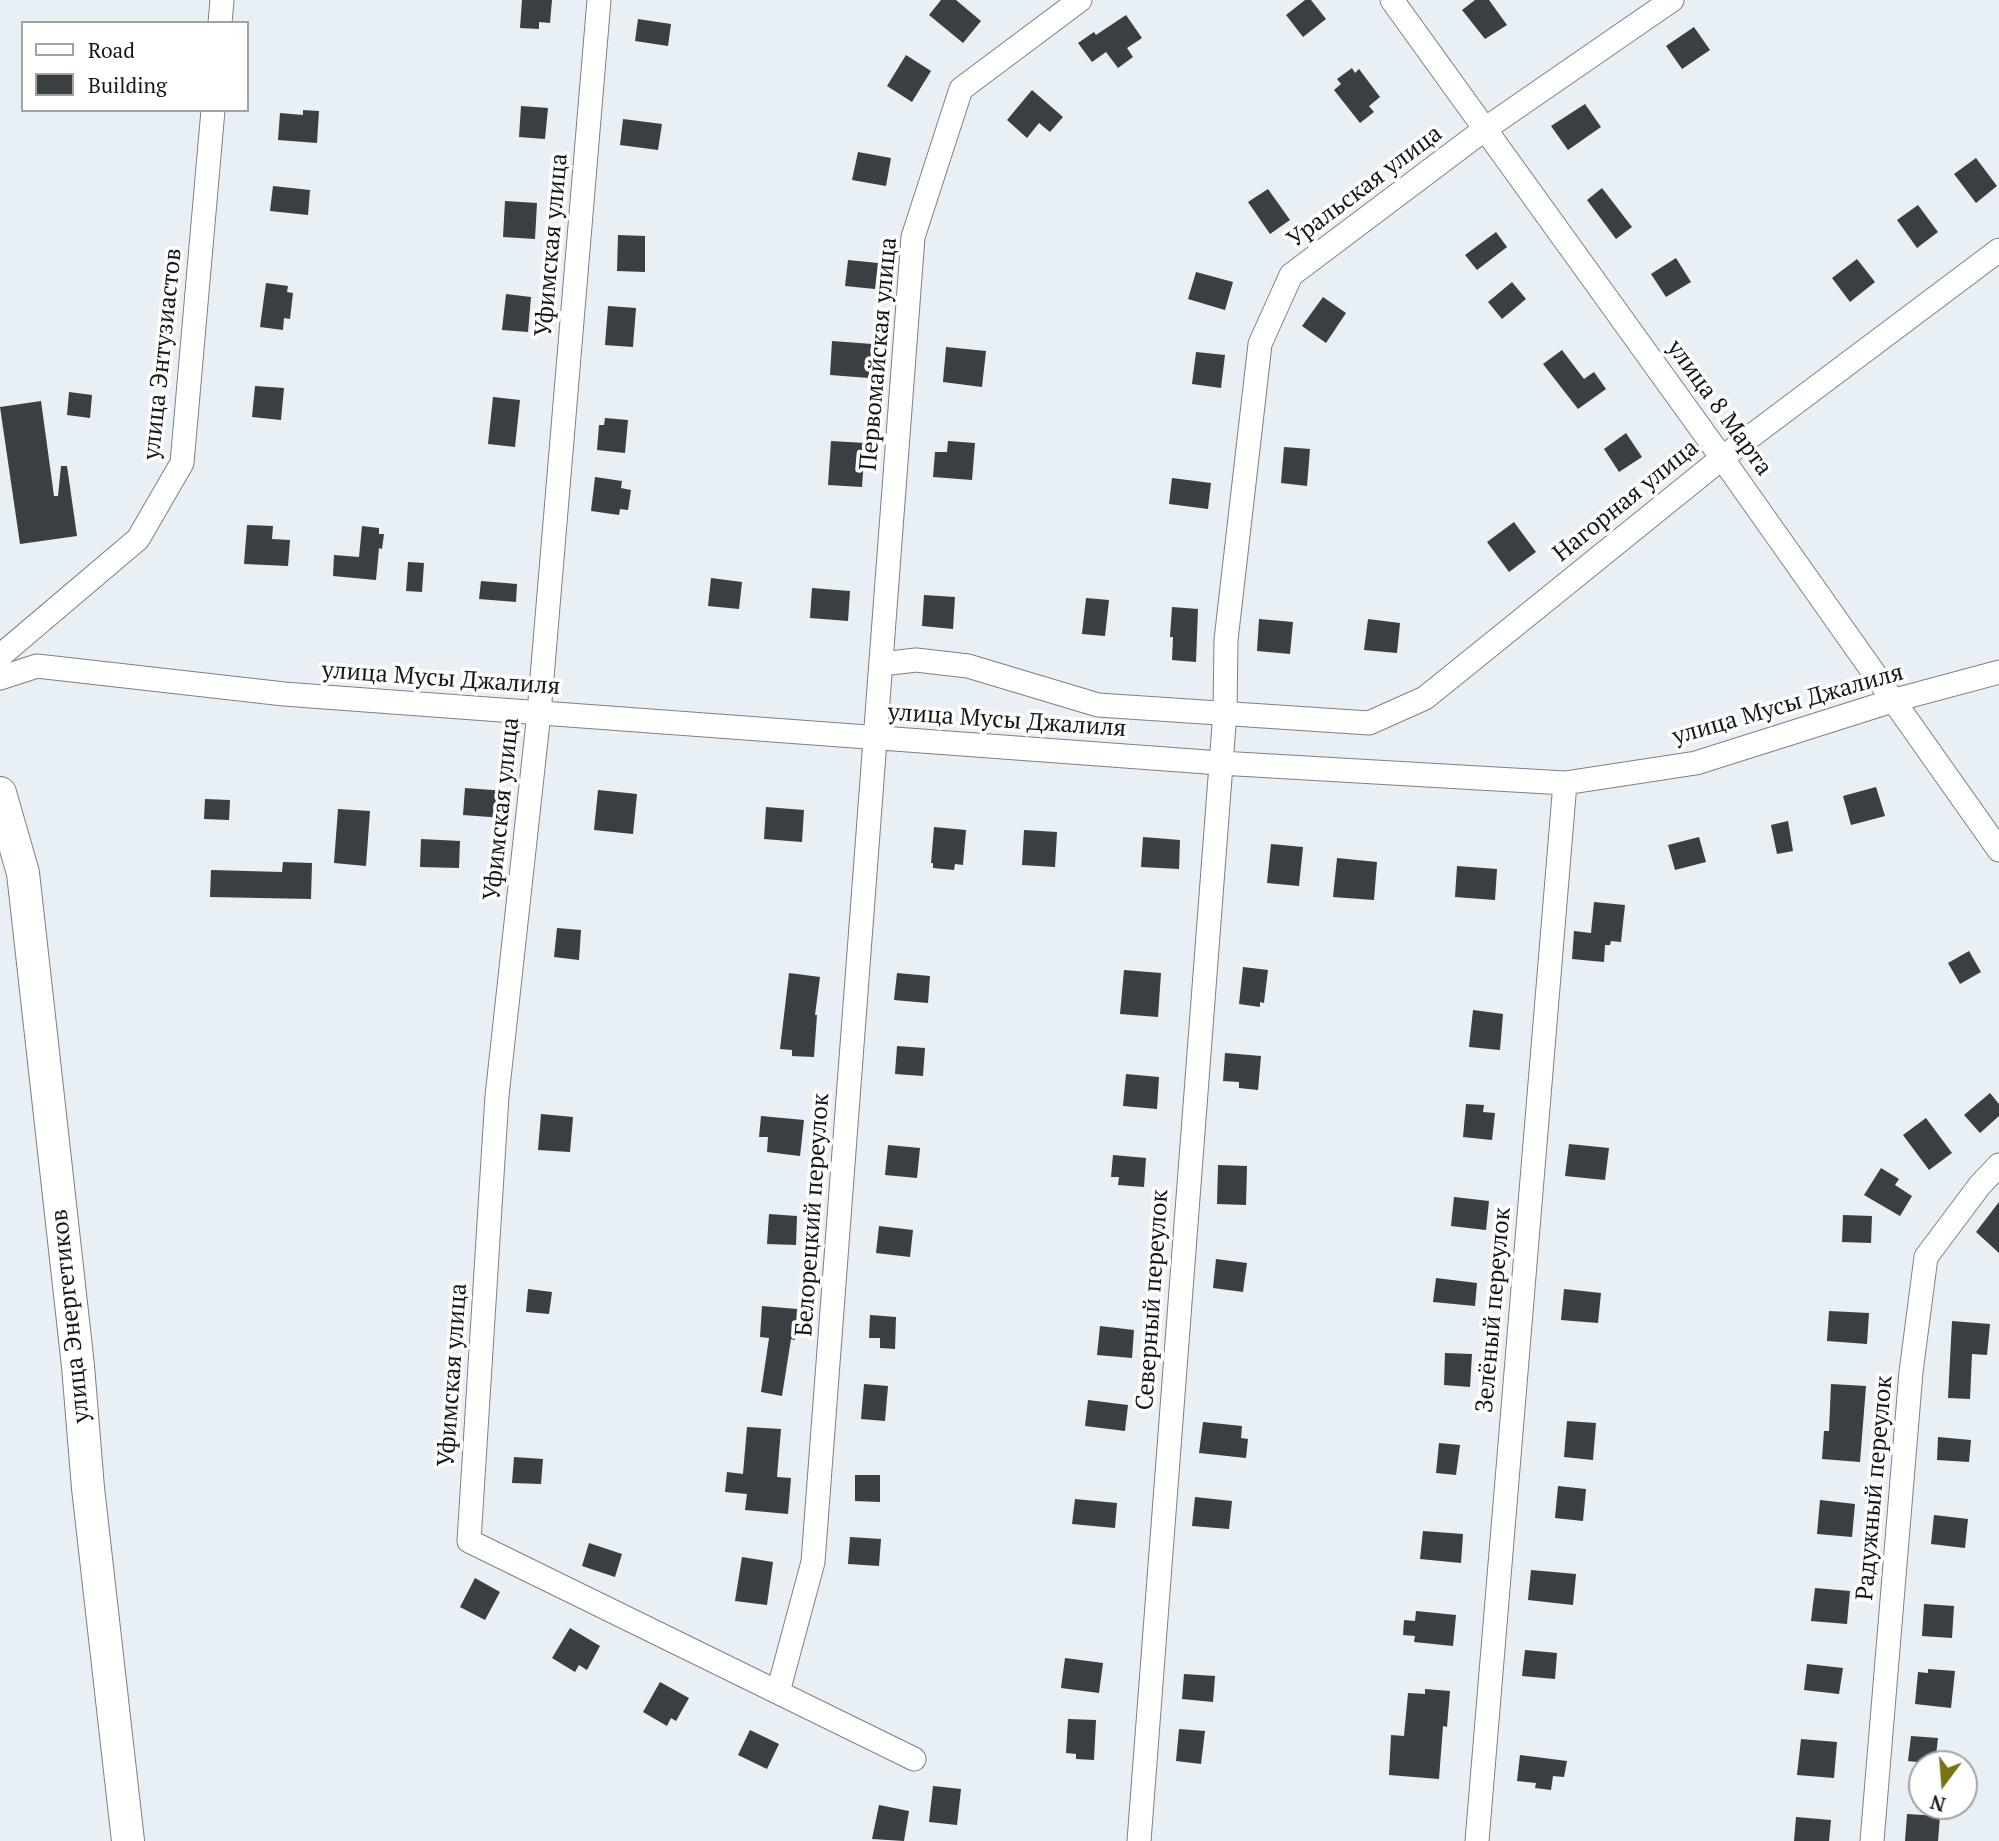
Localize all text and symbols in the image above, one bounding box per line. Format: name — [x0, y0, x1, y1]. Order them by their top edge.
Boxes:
legend — [21, 21, 248, 112]
text: Road — [88, 36, 135, 64]
text: Building — [88, 71, 167, 99]
street label: Уральская улица — [1282, 120, 1448, 254]
street label: Уфимская улица — [530, 152, 574, 338]
street label: Первомайская улица — [854, 236, 904, 472]
street label: улица Энтузиастов — [138, 247, 188, 461]
street label: улица 8 Марта — [1660, 335, 1778, 481]
street label: Нагорная улица — [1548, 434, 1704, 568]
street label: улица Мусы Джалиля — [321, 656, 561, 702]
street label: улица Мусы Джалиля — [1669, 658, 1907, 752]
street label: улица Мусы Джалиля — [887, 698, 1127, 744]
street label: Уфимская улица — [478, 716, 526, 902]
street label: Белорецкий переулок — [790, 1092, 836, 1338]
street label: Северный переулок — [1131, 1189, 1175, 1411]
street label: Зелёный переулок — [1471, 1206, 1517, 1414]
street label: улица Энергетиков — [45, 1208, 97, 1424]
street label: Уфимская улица — [432, 1282, 474, 1468]
street label: Радужный переулок — [1851, 1374, 1899, 1602]
north arrow — [1908, 1750, 1978, 1820]
text: N — [1927, 1790, 1948, 1818]

